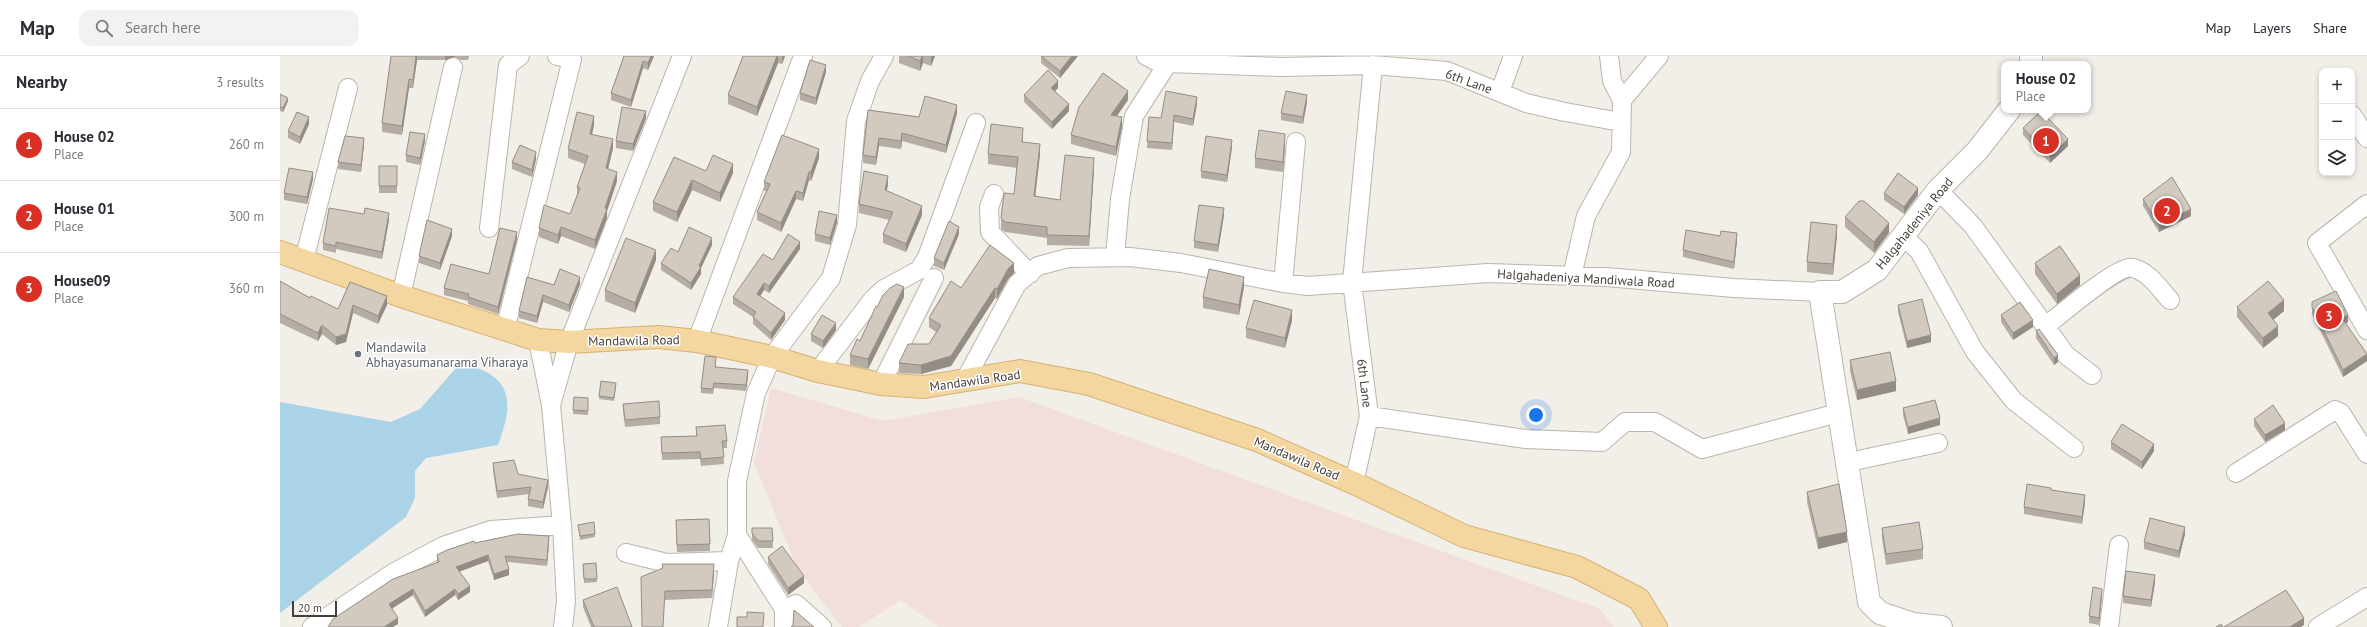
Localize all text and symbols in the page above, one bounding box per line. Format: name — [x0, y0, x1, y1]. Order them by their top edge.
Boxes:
search box — [79, 10, 359, 46]
text: Map — [20, 16, 55, 40]
icon: search — [93, 17, 115, 39]
text: Search here — [125, 18, 201, 37]
text: Map — [2205, 19, 2231, 37]
text: Layers — [2253, 19, 2291, 37]
text: Share — [2313, 19, 2347, 37]
popup — [2001, 61, 2091, 113]
street label: 6th Lane — [1443, 65, 1495, 98]
map controls — [2319, 68, 2355, 176]
button: + — [2319, 68, 2355, 104]
text: House 02 — [2016, 69, 2076, 88]
text: Nearby — [16, 71, 67, 93]
text: 3 results — [216, 74, 264, 91]
text: Place — [2016, 88, 2045, 105]
button: − — [2319, 104, 2355, 140]
pin: 1 — [2033, 126, 2059, 156]
text: House 02 — [54, 127, 115, 146]
text: 1 — [25, 136, 33, 153]
text: 260 m — [229, 136, 264, 153]
button: layers — [2319, 140, 2355, 176]
text: Place — [54, 146, 84, 163]
street label: Halgahadeniya Road — [1872, 174, 1957, 273]
pin: 2 — [2154, 196, 2180, 226]
text: House 01 — [54, 199, 115, 218]
text: 2 — [25, 208, 33, 225]
text: 300 m — [229, 208, 264, 225]
text: Place — [54, 218, 84, 235]
street label: Halgahadeniya Mandiwala Road — [1497, 265, 1675, 292]
text: House09 — [54, 271, 111, 290]
text: 3 — [25, 280, 33, 297]
text: 360 m — [229, 280, 264, 297]
text: Place — [54, 290, 84, 307]
pin: 3 — [2316, 301, 2342, 331]
street label: Mandawila Road — [588, 331, 680, 350]
place label: Mandawila Abhayasumanarama Viharaya — [366, 339, 529, 371]
marker: Mandawila Abhayasumanarama Viharaya — [353, 349, 363, 359]
street label: 6th Lane — [1353, 358, 1376, 408]
street label: Mandawila Road — [929, 366, 1022, 395]
your location — [1526, 405, 1546, 425]
street label: Mandawila Road — [1251, 433, 1342, 484]
scale bar — [292, 599, 337, 618]
text: 20 m — [298, 601, 322, 615]

